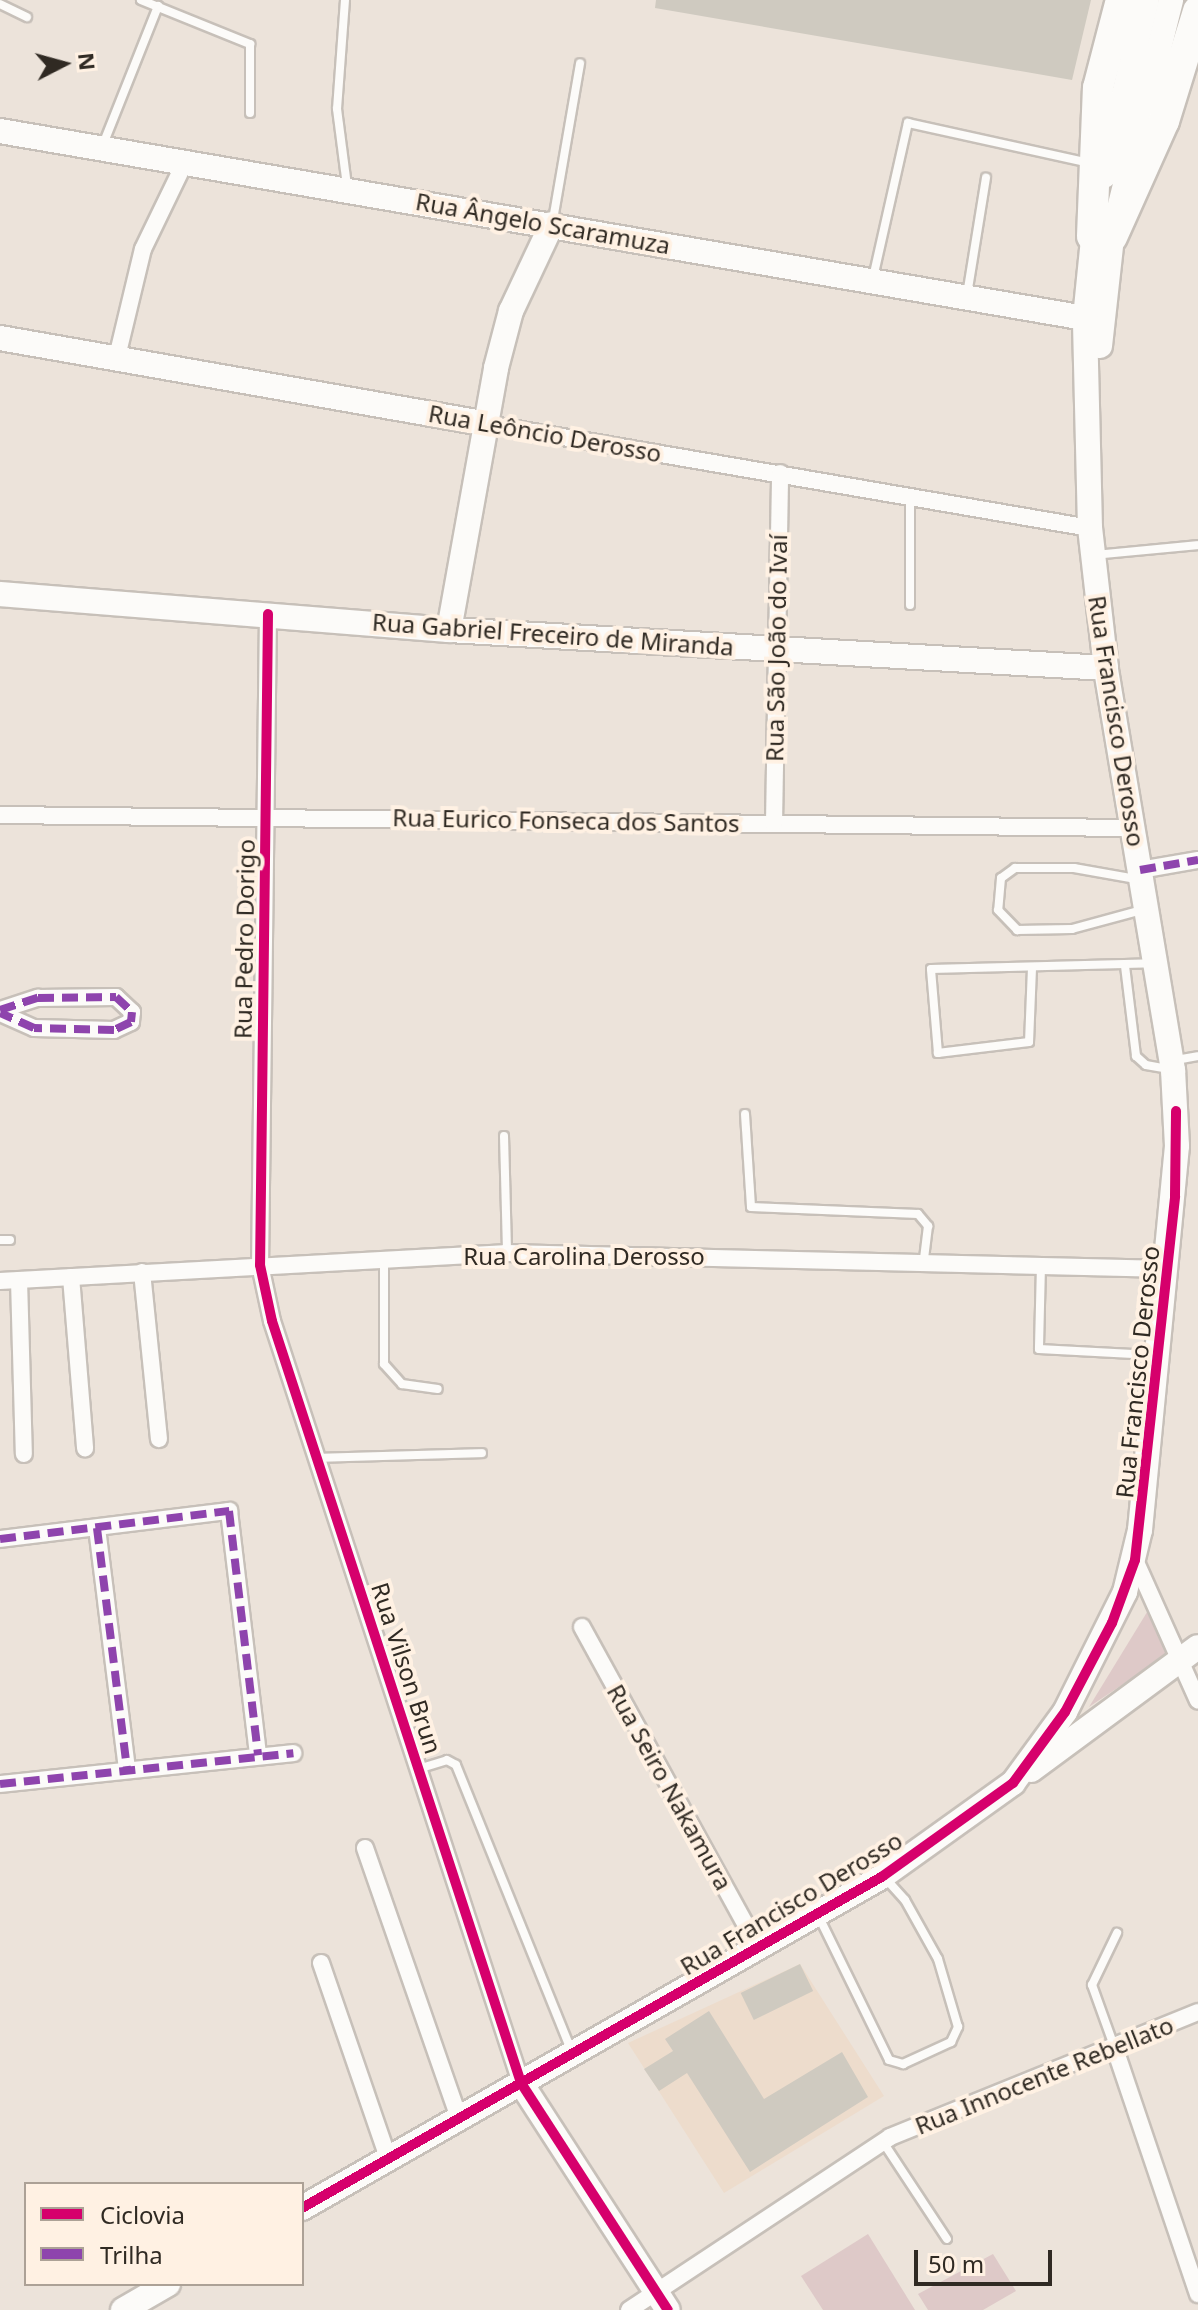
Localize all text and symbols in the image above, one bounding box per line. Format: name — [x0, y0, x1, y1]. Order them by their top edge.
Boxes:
north arrow — [24, 24, 104, 104]
text: N — [72, 51, 104, 72]
street label: Rua Ângelo Scaramuza — [413, 186, 673, 260]
street label: Rua Leôncio Derosso — [426, 398, 664, 468]
street label: Rua São João do Ivaí — [760, 534, 792, 762]
street label: Rua Francisco Derosso — [1083, 593, 1151, 849]
street label: Rua Gabriel Freceiro de Miranda — [371, 607, 735, 661]
street label: Rua Eurico Fonseca dos Santos — [392, 803, 740, 837]
street label: Rua Pedro Dorigo — [228, 839, 260, 1039]
street label: Rua Carolina Derosso — [463, 1242, 705, 1270]
street label: Rua Francisco Derosso — [1109, 1244, 1165, 1500]
street label: Rua Vilson Brun — [366, 1579, 448, 1757]
street label: Rua Seiro Nakamura — [601, 1679, 739, 1895]
street label: Rua Francisco Derosso — [675, 1825, 907, 1981]
street label: Rua Innocente Rebellato — [911, 2010, 1177, 2140]
legend — [24, 2182, 304, 2286]
text: Ciclovia — [100, 2198, 185, 2231]
scale bar — [918, 2234, 1056, 2284]
text: Trilha — [100, 2238, 163, 2271]
text: 50 m — [928, 2247, 984, 2280]

